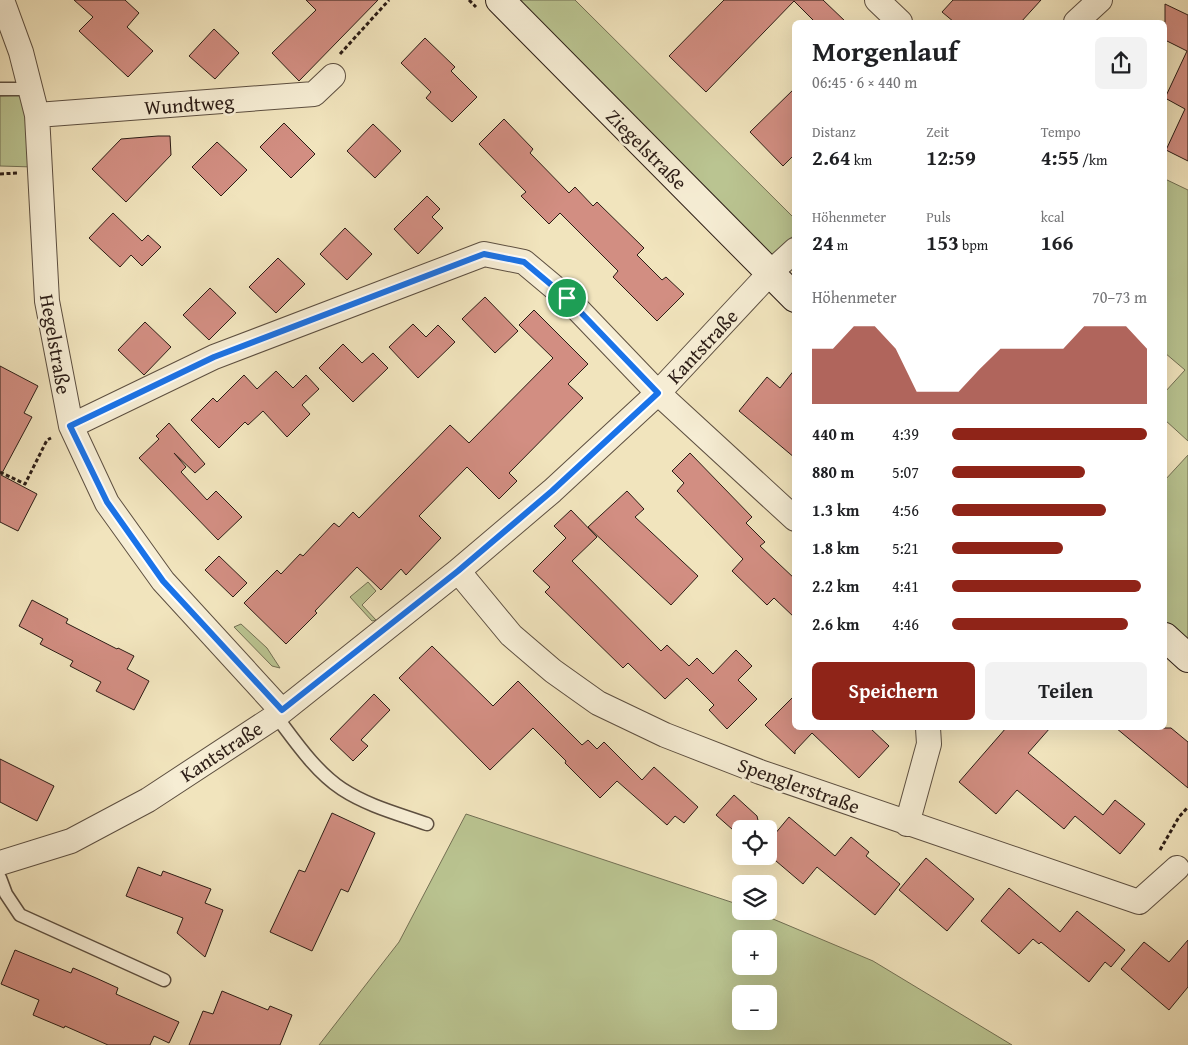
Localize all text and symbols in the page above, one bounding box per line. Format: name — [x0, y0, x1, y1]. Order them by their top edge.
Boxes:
text: Morgenlauf — [812, 30, 958, 71]
button: share — [1095, 37, 1147, 89]
text: 06:45 · 6 × 440 m — [812, 70, 917, 94]
street label: Wundtweg — [143, 86, 235, 122]
street label: Ziegelstraße — [600, 102, 694, 196]
text: Distanz — [812, 122, 856, 142]
text: Zeit — [926, 122, 949, 142]
text: Tempo — [1041, 122, 1081, 142]
text: 2.64 — [812, 142, 851, 173]
text: 12:59 — [926, 142, 976, 173]
text: 4:55 — [1041, 142, 1079, 173]
text: km — [851, 150, 872, 170]
text: /km — [1079, 150, 1107, 170]
text: Höhenmeter — [812, 207, 886, 227]
text: Puls — [926, 207, 951, 227]
text: kcal — [1041, 207, 1065, 227]
text: 24 — [812, 227, 834, 258]
text: 153 — [926, 227, 959, 258]
text: 166 — [1041, 227, 1073, 258]
text: m — [834, 235, 848, 255]
text: bpm — [959, 235, 988, 255]
pin — [546, 277, 588, 319]
icon: arrive — [553, 284, 581, 312]
text: Höhenmeter — [812, 285, 897, 309]
text: 70–73 m — [1092, 285, 1147, 309]
street label: Hegelstraße — [33, 292, 79, 396]
street label: Kantstraße — [660, 302, 744, 390]
text: 440 m — [812, 422, 854, 446]
text: 4:39 — [892, 422, 919, 446]
text: 880 m — [812, 460, 854, 484]
text: 5:07 — [892, 460, 919, 484]
text: 1.3 km — [812, 498, 859, 522]
text: 4:56 — [892, 498, 919, 522]
text: 1.8 km — [812, 536, 859, 560]
text: 5:21 — [892, 536, 919, 560]
text: 2.2 km — [812, 574, 859, 598]
text: 4:41 — [892, 574, 919, 598]
text: 2.6 km — [812, 612, 859, 636]
text: 4:46 — [892, 612, 919, 636]
button: Speichern — [812, 662, 975, 720]
button: Teilen — [985, 662, 1147, 720]
street label: Kantstraße — [174, 713, 268, 789]
street label: Spenglerstraße — [734, 749, 864, 821]
map controls — [732, 820, 777, 1030]
button: locate — [732, 820, 777, 865]
button: layers — [732, 875, 777, 920]
button: + — [732, 930, 777, 975]
button: − — [732, 985, 777, 1030]

